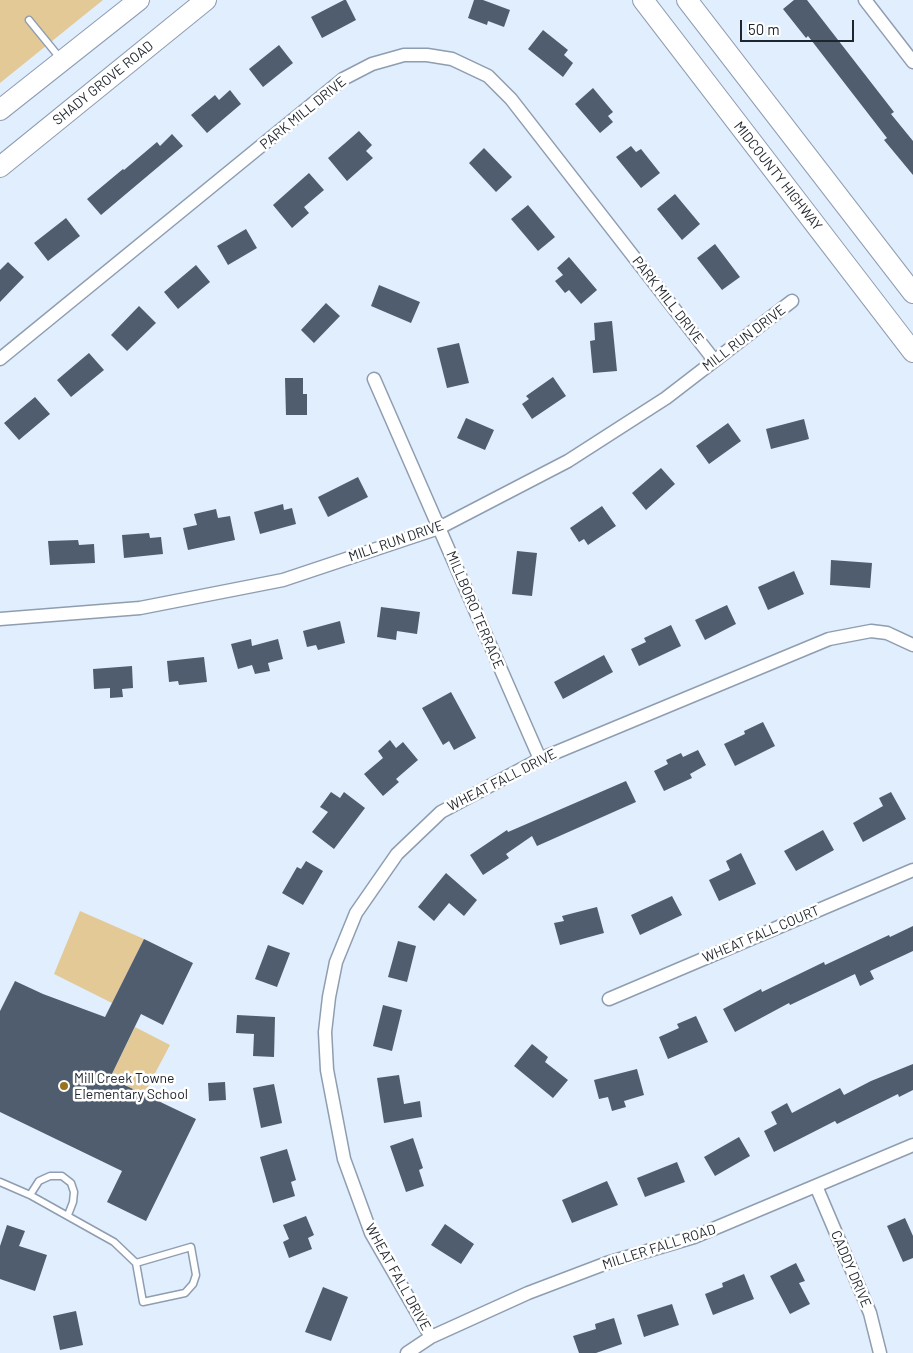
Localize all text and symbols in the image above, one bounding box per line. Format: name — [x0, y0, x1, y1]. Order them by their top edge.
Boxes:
scale bar — [743, 10, 857, 42]
text: 50 m — [748, 20, 780, 38]
street label: SHADY GROVE ROAD — [49, 37, 157, 129]
street label: PARK MILL DRIVE — [256, 73, 350, 153]
street label: MIDCOUNTY HIGHWAY — [730, 118, 826, 234]
street label: PARK MILL DRIVE — [629, 253, 707, 347]
street label: MILL RUN DRIVE — [699, 301, 789, 375]
street label: MILL RUN DRIVE — [346, 517, 446, 565]
street label: MILLBORO TERRACE — [443, 549, 507, 671]
street label: WHEAT FALL DRIVE — [445, 745, 559, 815]
street label: WHEAT FALL COURT — [700, 902, 822, 966]
place label: Mill Creek Towne Elementary School — [74, 1070, 188, 1102]
marker: Mill Creek Towne Elementary School — [58, 1080, 70, 1092]
street label: WHEAT FALL DRIVE — [362, 1220, 434, 1334]
street label: MILLER FALL ROAD — [600, 1221, 718, 1273]
street label: CADDY DRIVE — [827, 1228, 875, 1310]

